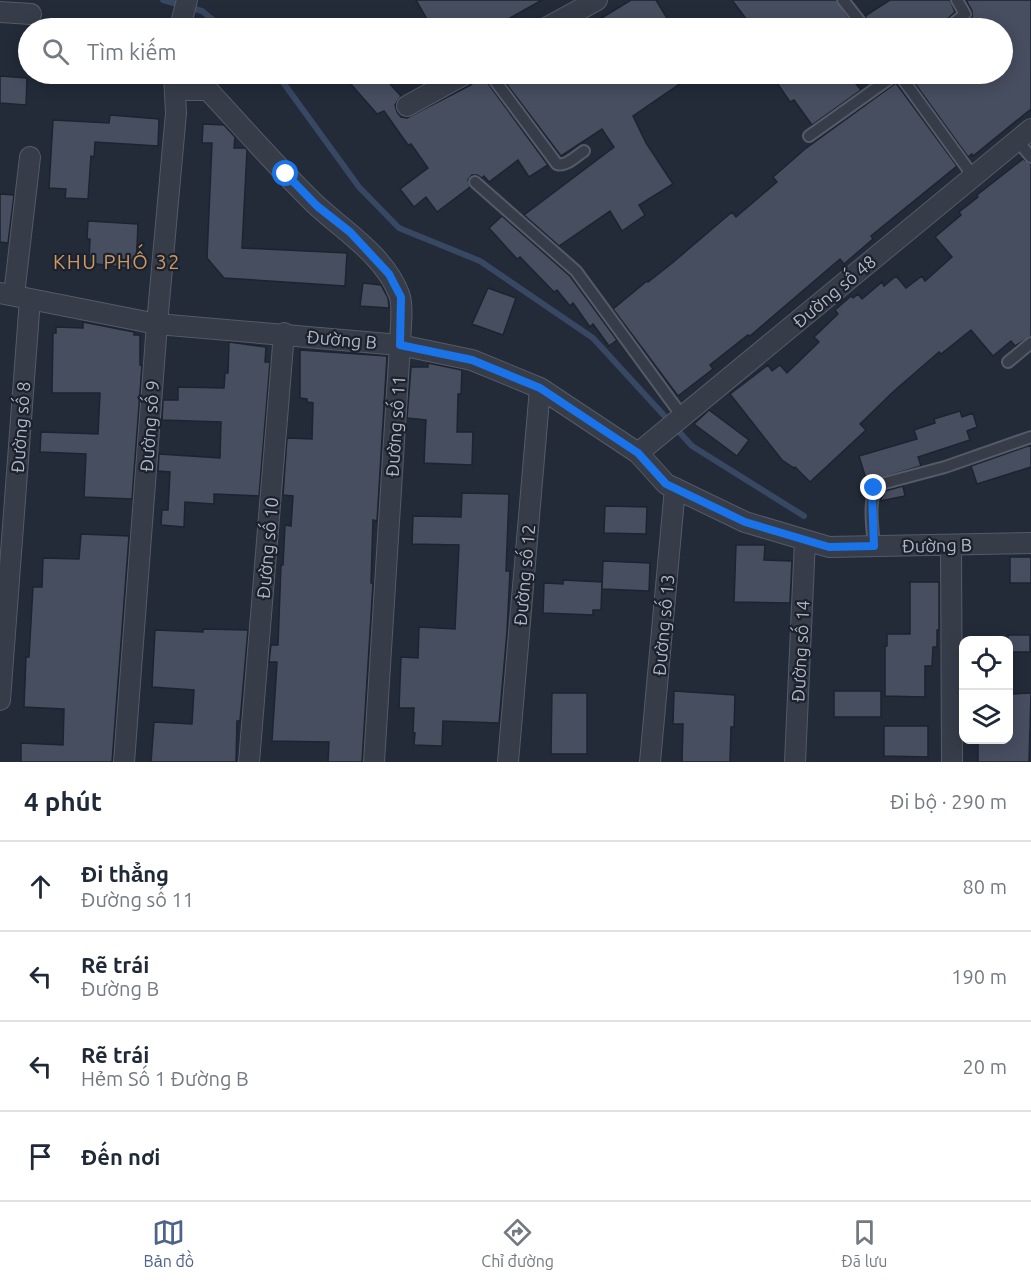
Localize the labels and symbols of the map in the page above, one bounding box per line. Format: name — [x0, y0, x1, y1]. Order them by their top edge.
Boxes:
route start — [272, 160, 298, 186]
district label: KHU PHỐ 32 — [53, 243, 181, 273]
street label: Đường số 48 — [787, 249, 879, 331]
street label: Đường B — [306, 326, 378, 352]
street label: Đường số 11 — [379, 374, 409, 477]
street label: Đường số 9 — [133, 379, 162, 472]
street label: Đường số 8 — [4, 380, 33, 473]
route end — [860, 474, 886, 500]
street label: Đường số 10 — [250, 496, 281, 600]
street label: Đường số 12 — [507, 523, 538, 627]
street label: Đường B — [902, 534, 972, 556]
street label: Đường số 13 — [646, 573, 677, 677]
street label: Đường số 14 — [785, 600, 813, 702]

